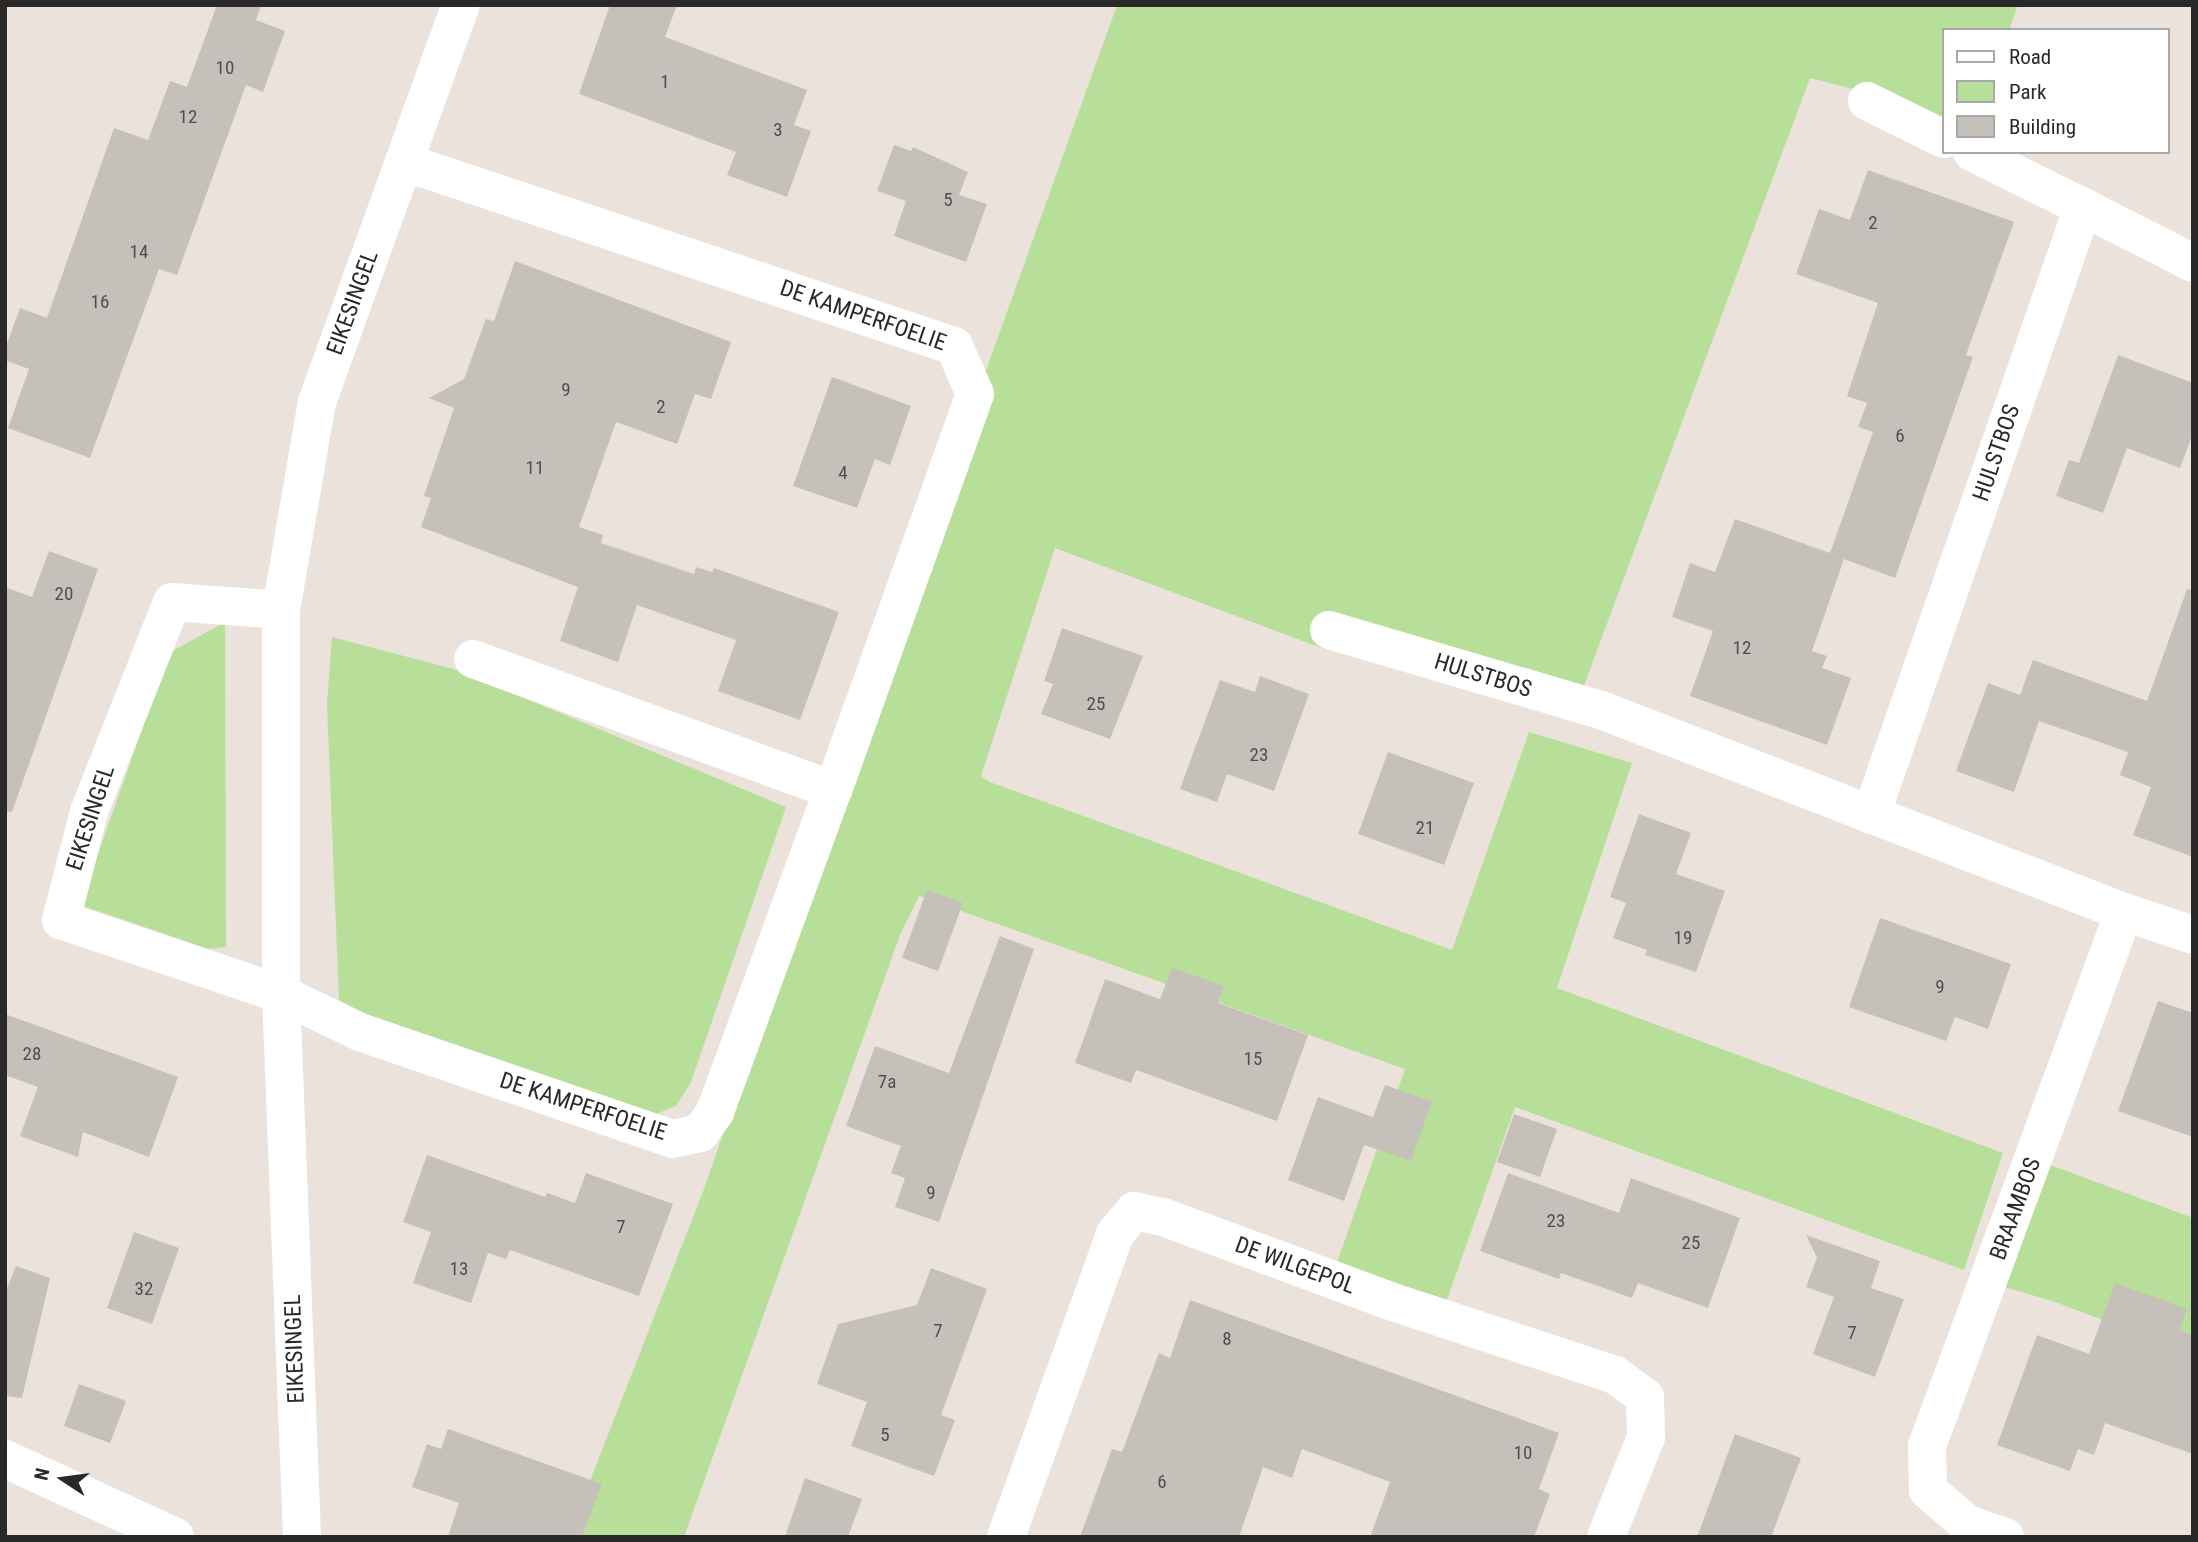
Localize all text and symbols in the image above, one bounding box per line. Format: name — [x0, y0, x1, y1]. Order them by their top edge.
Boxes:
legend — [1942, 28, 2170, 154]
text: Road — [2009, 45, 2051, 69]
house number: 10 — [216, 57, 234, 79]
house number: 1 — [660, 71, 670, 93]
text: Park — [2009, 80, 2046, 104]
house number: 12 — [179, 106, 197, 128]
text: Building — [2009, 115, 2076, 139]
house number: 3 — [773, 119, 783, 141]
house number: 5 — [943, 189, 953, 211]
house number: 2 — [1868, 212, 1878, 234]
house number: 14 — [130, 241, 148, 263]
street label: EIKESINGEL — [321, 247, 385, 359]
street label: DE KAMPERFOELIE — [776, 275, 950, 357]
house number: 16 — [91, 291, 109, 313]
house number: 9 — [561, 379, 571, 401]
house number: 2 — [656, 396, 666, 418]
street label: HULSTBOS — [1968, 401, 2026, 505]
house number: 6 — [1895, 425, 1905, 447]
house number: 11 — [526, 457, 544, 479]
house number: 4 — [838, 462, 848, 484]
house number: 20 — [55, 583, 73, 605]
house number: 12 — [1733, 637, 1751, 659]
street label: HULSTBOS — [1431, 648, 1535, 704]
house number: 25 — [1087, 693, 1105, 715]
house number: 23 — [1250, 744, 1268, 766]
street label: EIKESINGEL — [61, 762, 121, 874]
house number: 21 — [1416, 817, 1434, 839]
house number: 19 — [1674, 927, 1692, 949]
house number: 9 — [1935, 976, 1945, 998]
house number: 28 — [23, 1043, 41, 1065]
house number: 15 — [1244, 1048, 1262, 1070]
street label: DE KAMPERFOELIE — [496, 1067, 670, 1147]
house number: 7a — [878, 1071, 896, 1093]
street label: BRAAMBOS — [1985, 1154, 2047, 1264]
house number: 9 — [926, 1182, 936, 1204]
house number: 23 — [1547, 1210, 1565, 1232]
house number: 7 — [616, 1216, 626, 1238]
street label: DE WILGEPOL — [1231, 1232, 1359, 1300]
house number: 25 — [1682, 1232, 1700, 1254]
house number: 13 — [450, 1258, 468, 1280]
house number: 32 — [135, 1278, 153, 1300]
street label: EIKESINGEL — [279, 1294, 311, 1404]
house number: 7 — [933, 1320, 943, 1342]
house number: 7 — [1847, 1322, 1857, 1344]
house number: 8 — [1222, 1328, 1232, 1350]
house number: 5 — [880, 1424, 890, 1446]
house number: 10 — [1514, 1442, 1532, 1464]
north arrow — [28, 1444, 98, 1514]
text: N — [30, 1466, 55, 1482]
house number: 6 — [1157, 1471, 1167, 1493]

